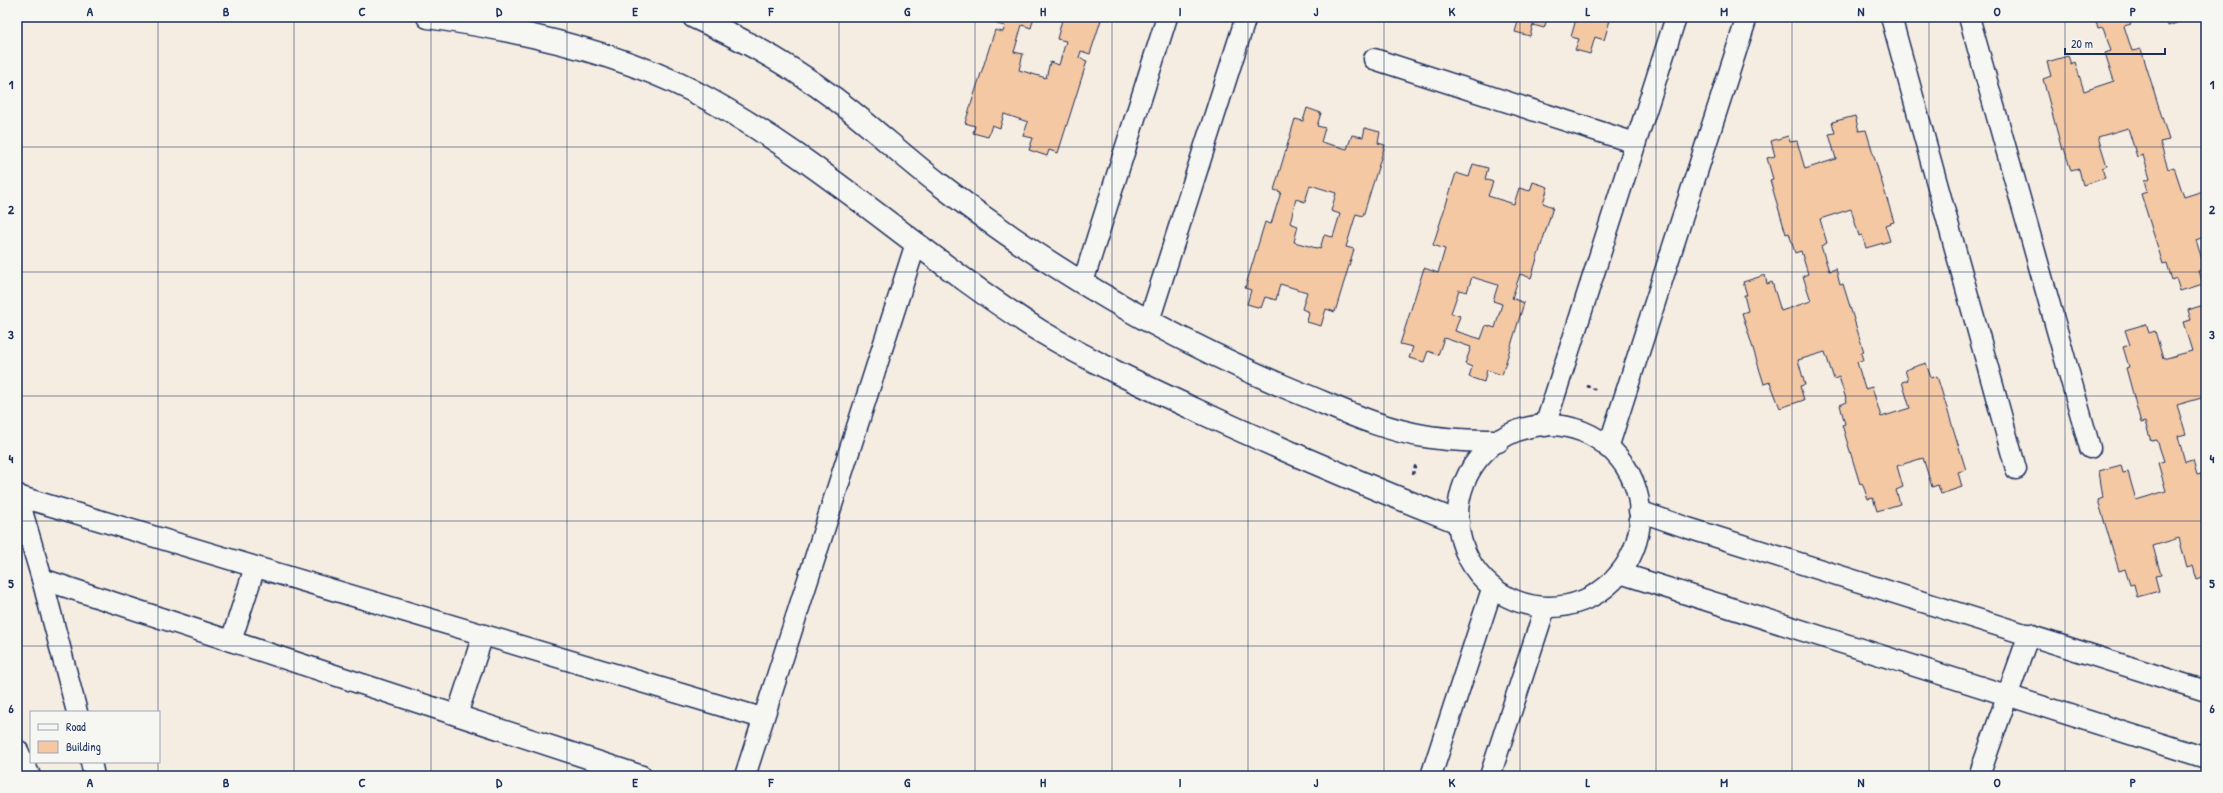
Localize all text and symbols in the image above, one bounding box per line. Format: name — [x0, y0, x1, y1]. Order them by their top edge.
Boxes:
text: A — [87, 2, 94, 20]
text: B — [223, 2, 230, 20]
text: C — [358, 2, 366, 20]
text: D — [496, 2, 503, 20]
text: E — [632, 2, 638, 20]
text: F — [768, 2, 775, 20]
text: G — [904, 2, 911, 20]
text: H — [1040, 2, 1046, 20]
text: I — [1178, 2, 1182, 20]
text: J — [1314, 2, 1319, 20]
text: K — [1449, 2, 1456, 20]
text: L — [1586, 2, 1591, 20]
text: M — [1720, 2, 1728, 20]
text: N — [1858, 2, 1865, 20]
text: O — [1993, 2, 2001, 20]
text: P — [2130, 2, 2136, 20]
scale bar — [2065, 30, 2165, 56]
text: 20 m — [2071, 35, 2093, 52]
text: 1 — [9, 75, 14, 93]
text: 1 — [2210, 75, 2215, 93]
text: 2 — [8, 200, 15, 218]
text: 2 — [2209, 200, 2216, 218]
text: 3 — [8, 325, 14, 343]
text: 3 — [2209, 325, 2215, 343]
text: 4 — [9, 449, 14, 467]
text: 4 — [2210, 449, 2215, 467]
text: 5 — [8, 574, 14, 592]
text: 5 — [2209, 574, 2215, 592]
text: 6 — [8, 699, 14, 717]
text: 6 — [2209, 699, 2215, 717]
legend — [30, 711, 160, 763]
text: Road — [66, 718, 86, 735]
text: Building — [66, 738, 101, 755]
text: A — [87, 773, 94, 791]
text: B — [223, 773, 230, 791]
text: C — [358, 773, 366, 791]
text: D — [496, 773, 503, 791]
text: E — [632, 773, 638, 791]
text: F — [768, 773, 775, 791]
text: G — [904, 773, 911, 791]
text: H — [1040, 773, 1046, 791]
text: I — [1178, 773, 1182, 791]
text: J — [1314, 773, 1319, 791]
text: K — [1449, 773, 1456, 791]
text: L — [1586, 773, 1591, 791]
text: M — [1720, 773, 1728, 791]
text: N — [1858, 773, 1865, 791]
text: O — [1993, 773, 2001, 791]
text: P — [2130, 773, 2136, 791]

